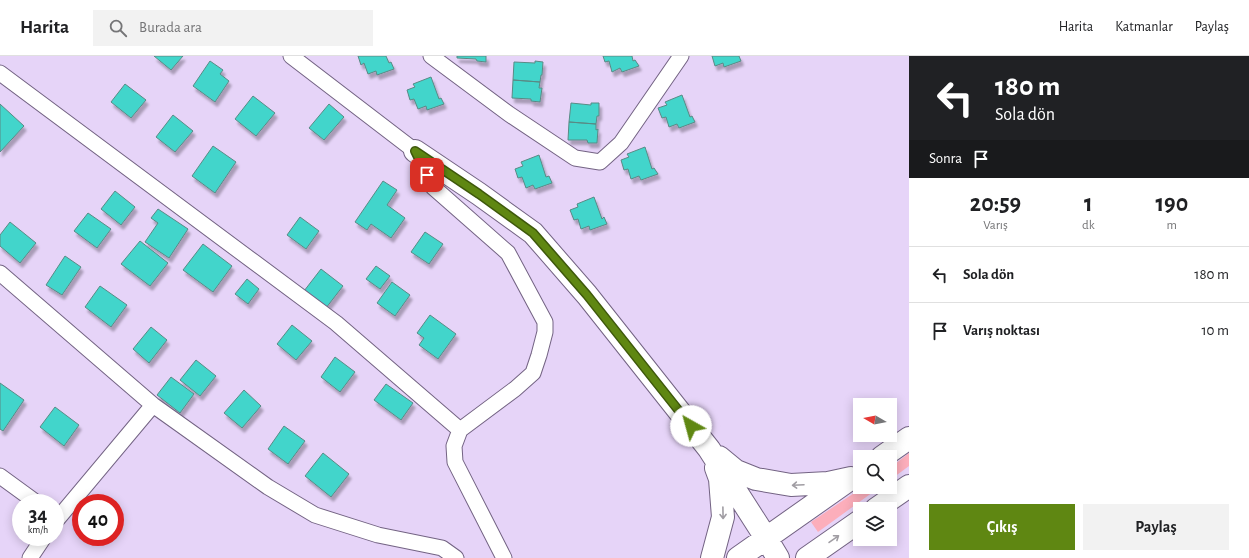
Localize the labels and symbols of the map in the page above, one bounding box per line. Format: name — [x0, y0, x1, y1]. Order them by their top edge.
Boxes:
pin — [410, 158, 444, 192]
north arrow — [853, 398, 897, 442]
position arrow — [670, 405, 712, 447]
one-way arrow — [792, 481, 805, 488]
speed limit sign: 40 — [72, 494, 124, 546]
one-way arrow — [719, 506, 726, 519]
one-way arrow — [828, 535, 839, 543]

